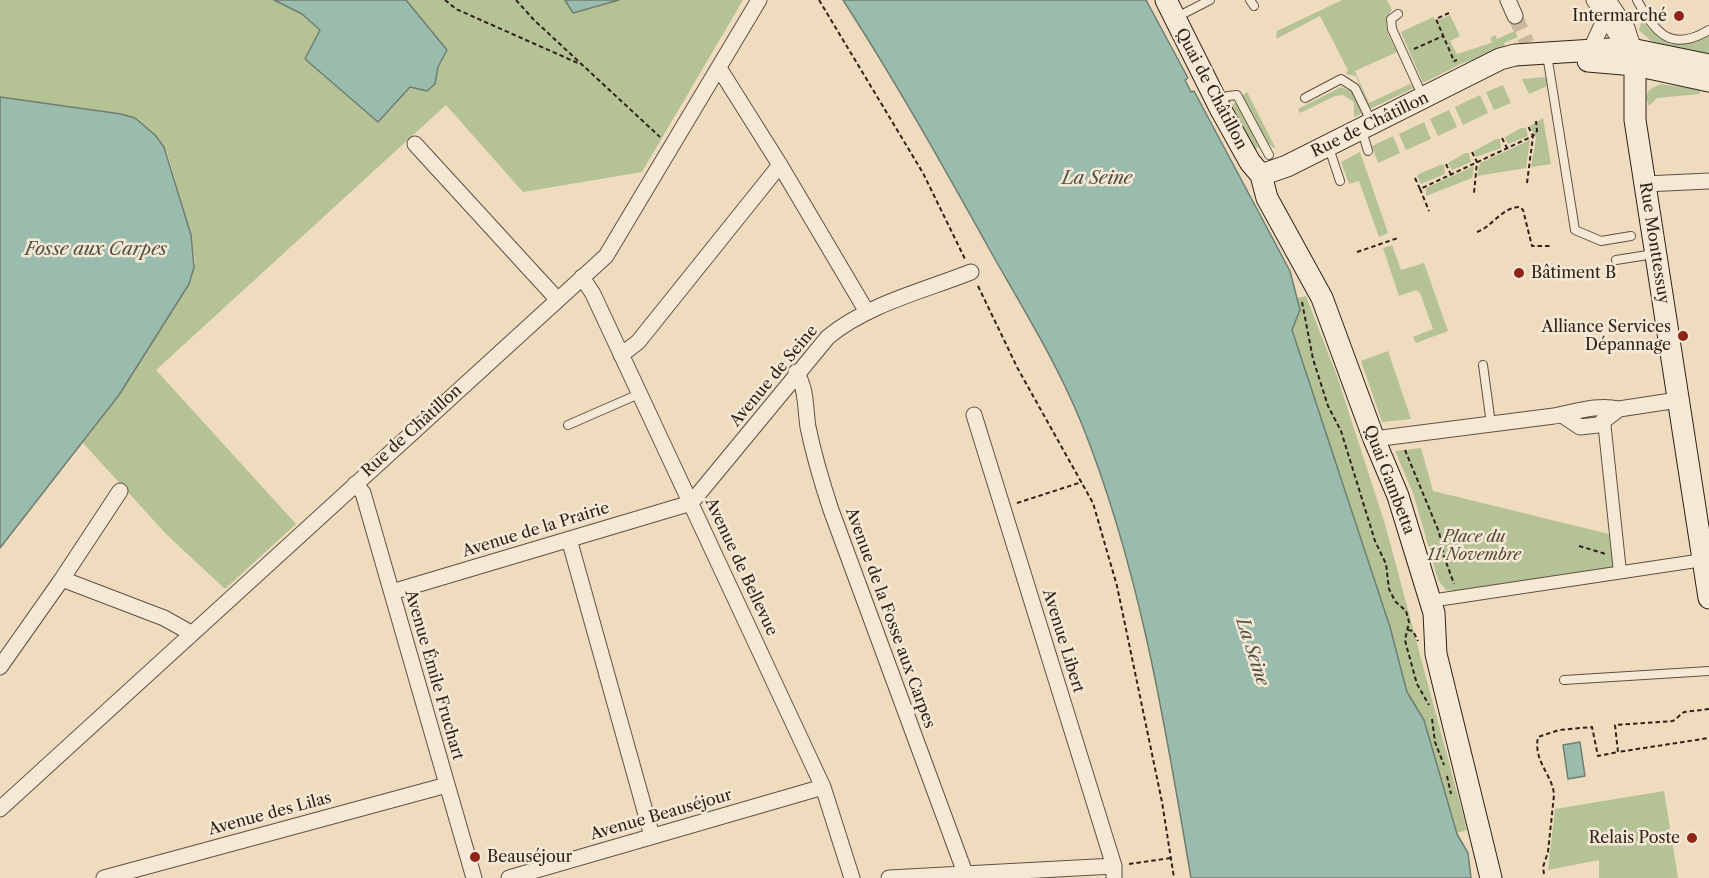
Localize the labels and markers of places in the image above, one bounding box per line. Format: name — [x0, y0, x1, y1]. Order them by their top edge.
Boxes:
place label: Intermarché — [1572, 6, 1667, 26]
marker: Intermarché — [1672, 9, 1686, 23]
place label: Bâtiment B — [1531, 263, 1616, 283]
marker: Bâtiment B — [1512, 266, 1526, 280]
place label: Alliance Services Dépannage — [1542, 317, 1671, 355]
marker: Alliance Services Dépannage — [1676, 329, 1690, 343]
place label: Relais Poste — [1589, 828, 1680, 848]
marker: Relais Poste — [1685, 831, 1699, 845]
place label: Beauséjour — [487, 847, 572, 867]
marker: Beauséjour — [468, 850, 482, 864]

